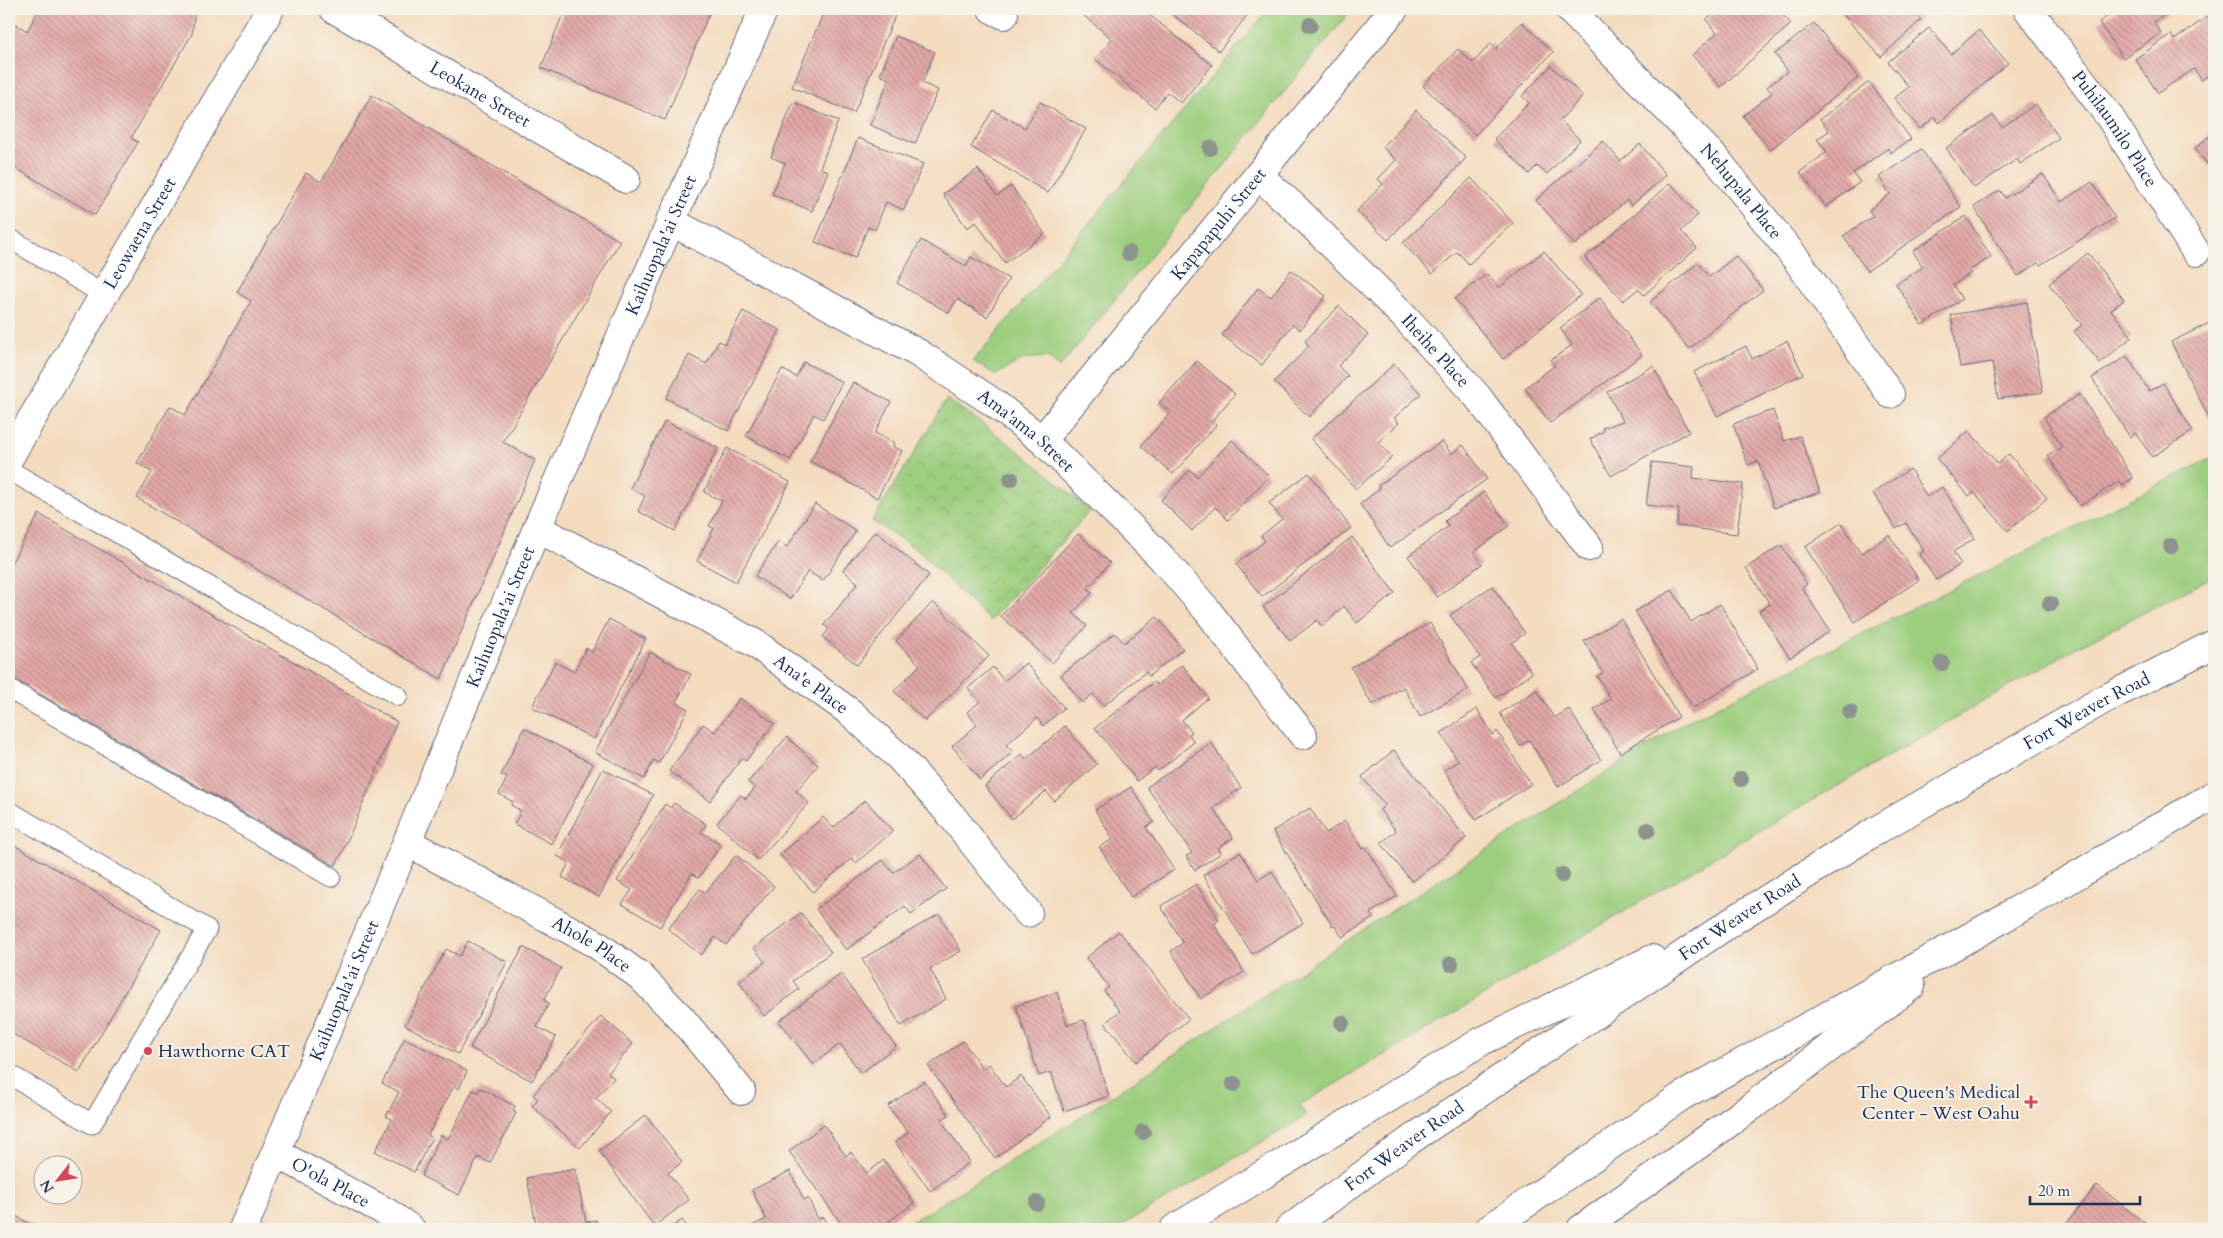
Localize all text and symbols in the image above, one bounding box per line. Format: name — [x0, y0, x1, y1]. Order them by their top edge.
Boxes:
street label: Leokane Street — [425, 55, 535, 134]
street label: Puhilaumilo Place — [2066, 65, 2163, 192]
street label: Nehupala Place — [1694, 138, 1788, 245]
street label: Kapapapuhi Street — [1165, 162, 1273, 286]
street label: Kaihuopala'ai Street — [620, 171, 703, 319]
street label: Leowaena Street — [98, 173, 183, 294]
street label: Iheihe Place — [1395, 309, 1475, 393]
street label: Ama'ama Street — [972, 383, 1080, 478]
street label: Kaihuopala'ai Street — [460, 542, 541, 691]
street label: Ana'e Place — [768, 649, 854, 720]
street label: Fort Weaver Road — [2019, 666, 2155, 756]
street label: Fort Weaver Road — [1674, 869, 1806, 967]
street label: Ahole Place — [547, 910, 636, 979]
street label: Kaihuopala'ai Street — [304, 916, 386, 1065]
place label: Hawthorne CAT — [158, 1039, 290, 1064]
marker: Hawthorne CAT — [142, 1045, 154, 1057]
place label: The Queen's Medical Center - West Oahu — [1857, 1080, 2020, 1126]
street label: Fort Weaver Road — [1339, 1095, 1469, 1197]
marker: The Queen's Medical Center - West Oahu — [2024, 1095, 2038, 1109]
street label: O'ola Place — [287, 1151, 374, 1214]
north arrow — [32, 1156, 82, 1206]
scale bar — [2030, 1173, 2140, 1205]
text: N — [36, 1176, 59, 1197]
text: 20 m — [2038, 1181, 2070, 1201]

